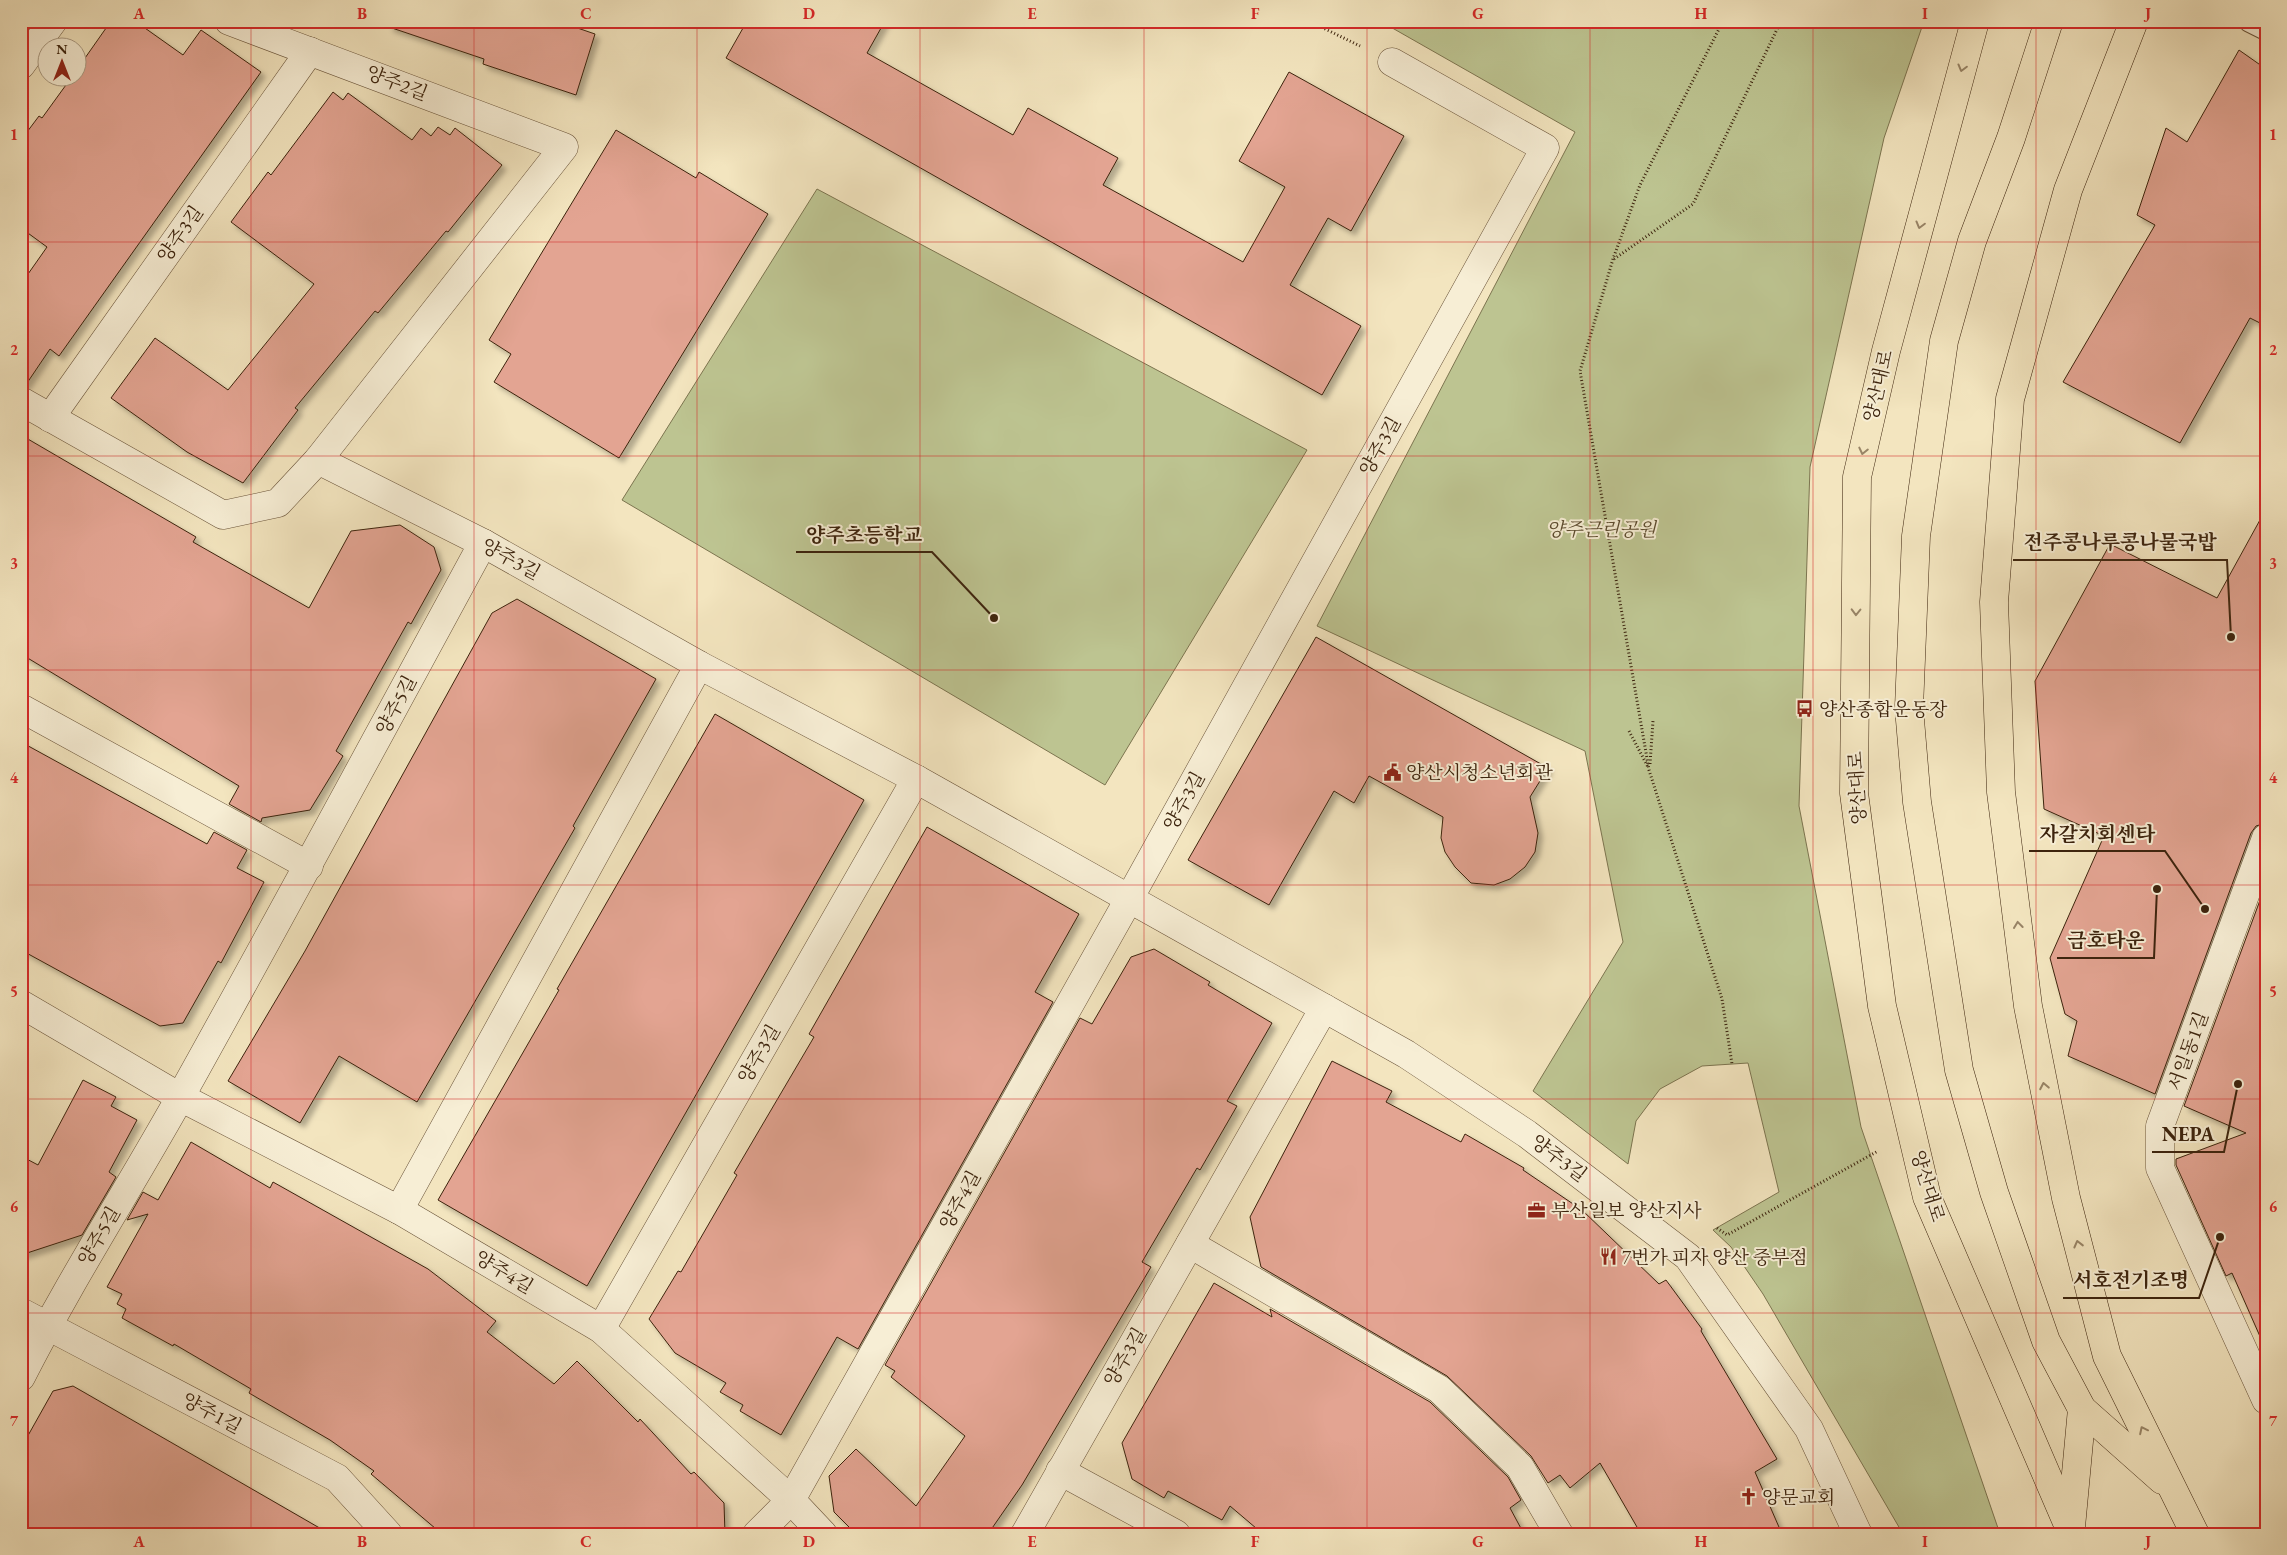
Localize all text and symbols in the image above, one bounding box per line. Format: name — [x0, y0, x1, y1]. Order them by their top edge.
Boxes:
text: A — [132, 3, 145, 24]
text: B — [357, 3, 367, 24]
text: C — [580, 3, 592, 24]
text: D — [803, 3, 815, 24]
text: E — [1027, 3, 1037, 24]
text: F — [1251, 3, 1260, 24]
text: G — [1472, 3, 1484, 24]
text: H — [1695, 3, 1708, 24]
text: I — [1922, 3, 1928, 24]
text: J — [2143, 3, 2151, 24]
north arrow — [38, 38, 88, 88]
text: N — [56, 40, 68, 58]
street label: 양주2길 — [363, 60, 431, 106]
one-way arrow — [1958, 64, 1968, 72]
text: 1 — [10, 124, 18, 145]
text: 1 — [2269, 124, 2277, 145]
street label: 양주3길 — [151, 201, 209, 267]
one-way arrow — [1915, 221, 1926, 230]
text: 2 — [10, 339, 19, 360]
text: 2 — [2269, 339, 2278, 360]
street label: 양산대로 — [1858, 347, 1898, 425]
street label: 양주3길 — [1354, 412, 1406, 480]
one-way arrow — [1858, 446, 1869, 455]
callout: 양주초등학교 — [796, 517, 932, 552]
park label: 양주근린공원 — [1546, 517, 1658, 542]
text: 양주초등학교 — [806, 522, 923, 548]
callout: 전주콩나루콩나물국밥 — [2013, 525, 2227, 560]
text: 전주콩나루콩나물국밥 — [2023, 529, 2217, 555]
street label: 양주3길 — [477, 533, 545, 585]
text: 3 — [10, 553, 18, 574]
text: 3 — [2269, 553, 2277, 574]
one-way arrow — [1851, 609, 1861, 617]
street label: 양주5길 — [370, 671, 422, 739]
place label: 양산종합운동장 — [1819, 697, 1948, 722]
bus stop icon: 양산종합운동장 — [1795, 699, 1815, 719]
street label: 양산대로 — [1843, 751, 1871, 825]
place label: 양산시청소년회관 — [1406, 760, 1553, 785]
public building icon: 양산시청소년회관 — [1382, 762, 1402, 782]
text: 4 — [10, 767, 19, 788]
street label: 양주3길 — [1158, 767, 1210, 835]
text: 4 — [2269, 767, 2278, 788]
callout: 자갈치회센타 — [2029, 816, 2165, 851]
text: 자갈치회센타 — [2039, 821, 2156, 847]
one-way arrow — [2013, 921, 2024, 929]
callout: 금호타운 — [2057, 923, 2154, 958]
text: 금호타운 — [2067, 927, 2145, 953]
text: 5 — [10, 981, 18, 1002]
text: 5 — [2269, 981, 2277, 1002]
street label: 서일동1길 — [2162, 1008, 2214, 1094]
street label: 양주3길 — [732, 1020, 786, 1088]
one-way arrow — [2039, 1081, 2050, 1090]
callout: NEPA — [2152, 1117, 2224, 1152]
text: NEPA — [2162, 1121, 2215, 1147]
street label: 양주3길 — [1526, 1129, 1592, 1187]
street label: 양산대로 — [1905, 1147, 1951, 1225]
street label: 양주4길 — [934, 1166, 986, 1234]
text: 6 — [10, 1196, 19, 1217]
text: 6 — [2269, 1196, 2278, 1217]
place label: 부산일보 양산지사 — [1551, 1198, 1702, 1223]
office icon: 부산일보 양산지사 — [1527, 1200, 1547, 1220]
street label: 양주5길 — [72, 1202, 126, 1270]
one-way arrow — [2073, 1240, 2084, 1249]
street label: 양주4길 — [470, 1245, 538, 1299]
place label: 7번가 피자 양산 중부점 — [1622, 1245, 1808, 1270]
restaurant icon: 7번가 피자 양산 중부점 — [1598, 1247, 1618, 1267]
callout: 서호전기조명 — [2063, 1263, 2199, 1298]
text: 서호전기조명 — [2073, 1267, 2189, 1293]
street label: 양주3길 — [1098, 1323, 1152, 1391]
street label: 양주1길 — [178, 1387, 246, 1439]
text: 7 — [10, 1410, 19, 1431]
text: 7 — [2269, 1410, 2278, 1431]
one-way arrow — [2139, 1426, 2149, 1435]
place label: 양문교회 — [1762, 1485, 1835, 1510]
church icon: 양문교회 — [1738, 1487, 1758, 1507]
text: A — [132, 1531, 145, 1552]
text: B — [357, 1531, 367, 1552]
text: C — [580, 1531, 592, 1552]
text: D — [803, 1531, 815, 1552]
text: E — [1027, 1531, 1037, 1552]
text: F — [1251, 1531, 1260, 1552]
text: G — [1472, 1531, 1484, 1552]
text: H — [1695, 1531, 1708, 1552]
text: I — [1922, 1531, 1928, 1552]
text: J — [2143, 1531, 2151, 1552]

